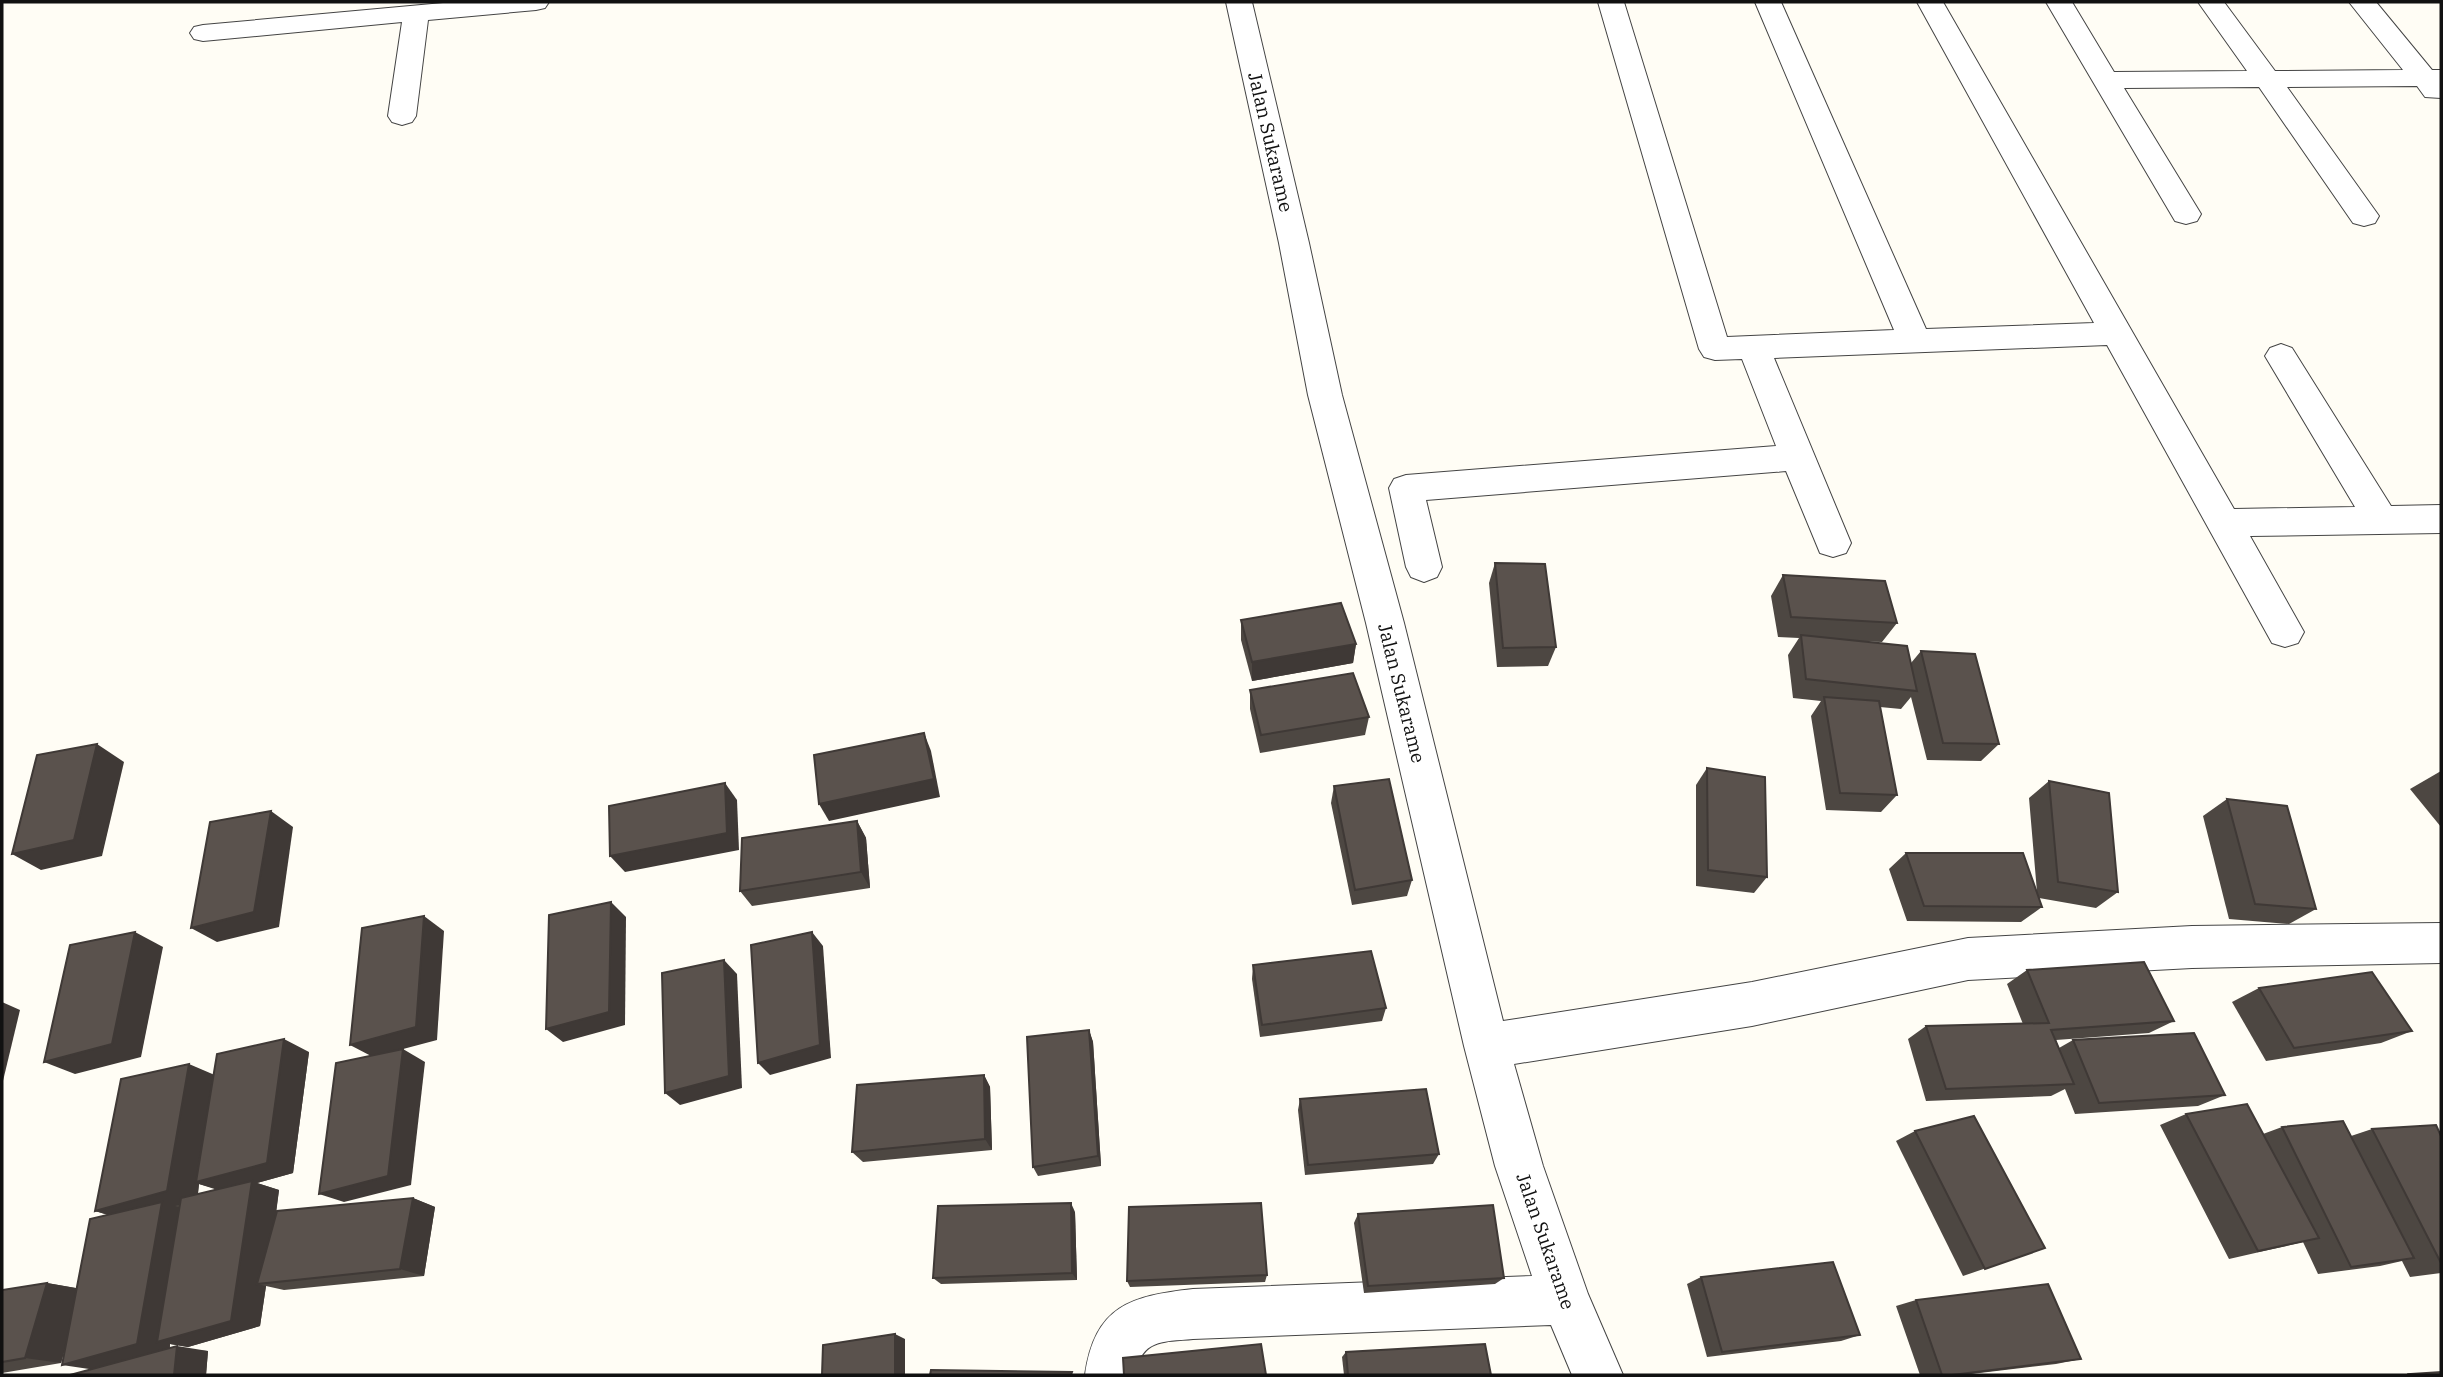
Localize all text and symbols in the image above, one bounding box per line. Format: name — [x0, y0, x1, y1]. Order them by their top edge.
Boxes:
street label: Jalan Sukarame — [1243, 70, 1299, 214]
street label: Jalan Sukarame — [1373, 621, 1431, 765]
street label: Jalan Sukarame — [1511, 1169, 1581, 1313]

